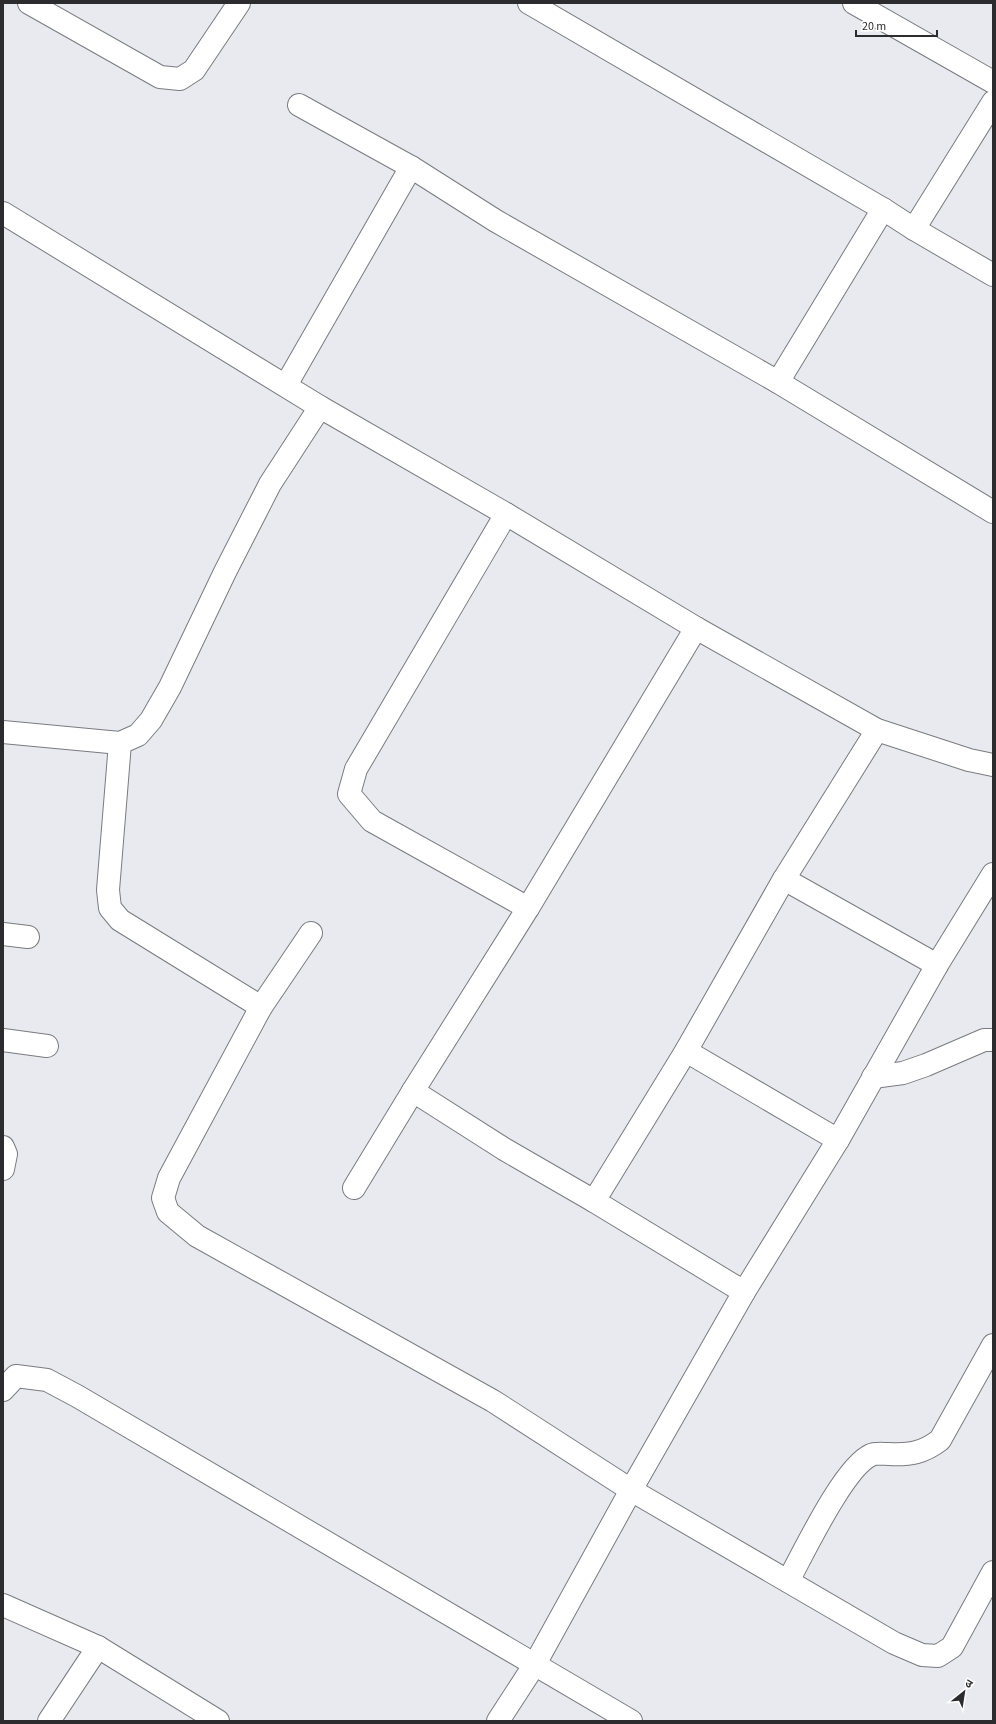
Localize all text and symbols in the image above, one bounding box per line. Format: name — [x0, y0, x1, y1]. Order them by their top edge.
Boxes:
scale bar — [856, 12, 937, 38]
text: 20 m — [862, 18, 886, 35]
north arrow — [944, 1672, 984, 1712]
text: उ — [962, 1676, 976, 1692]

